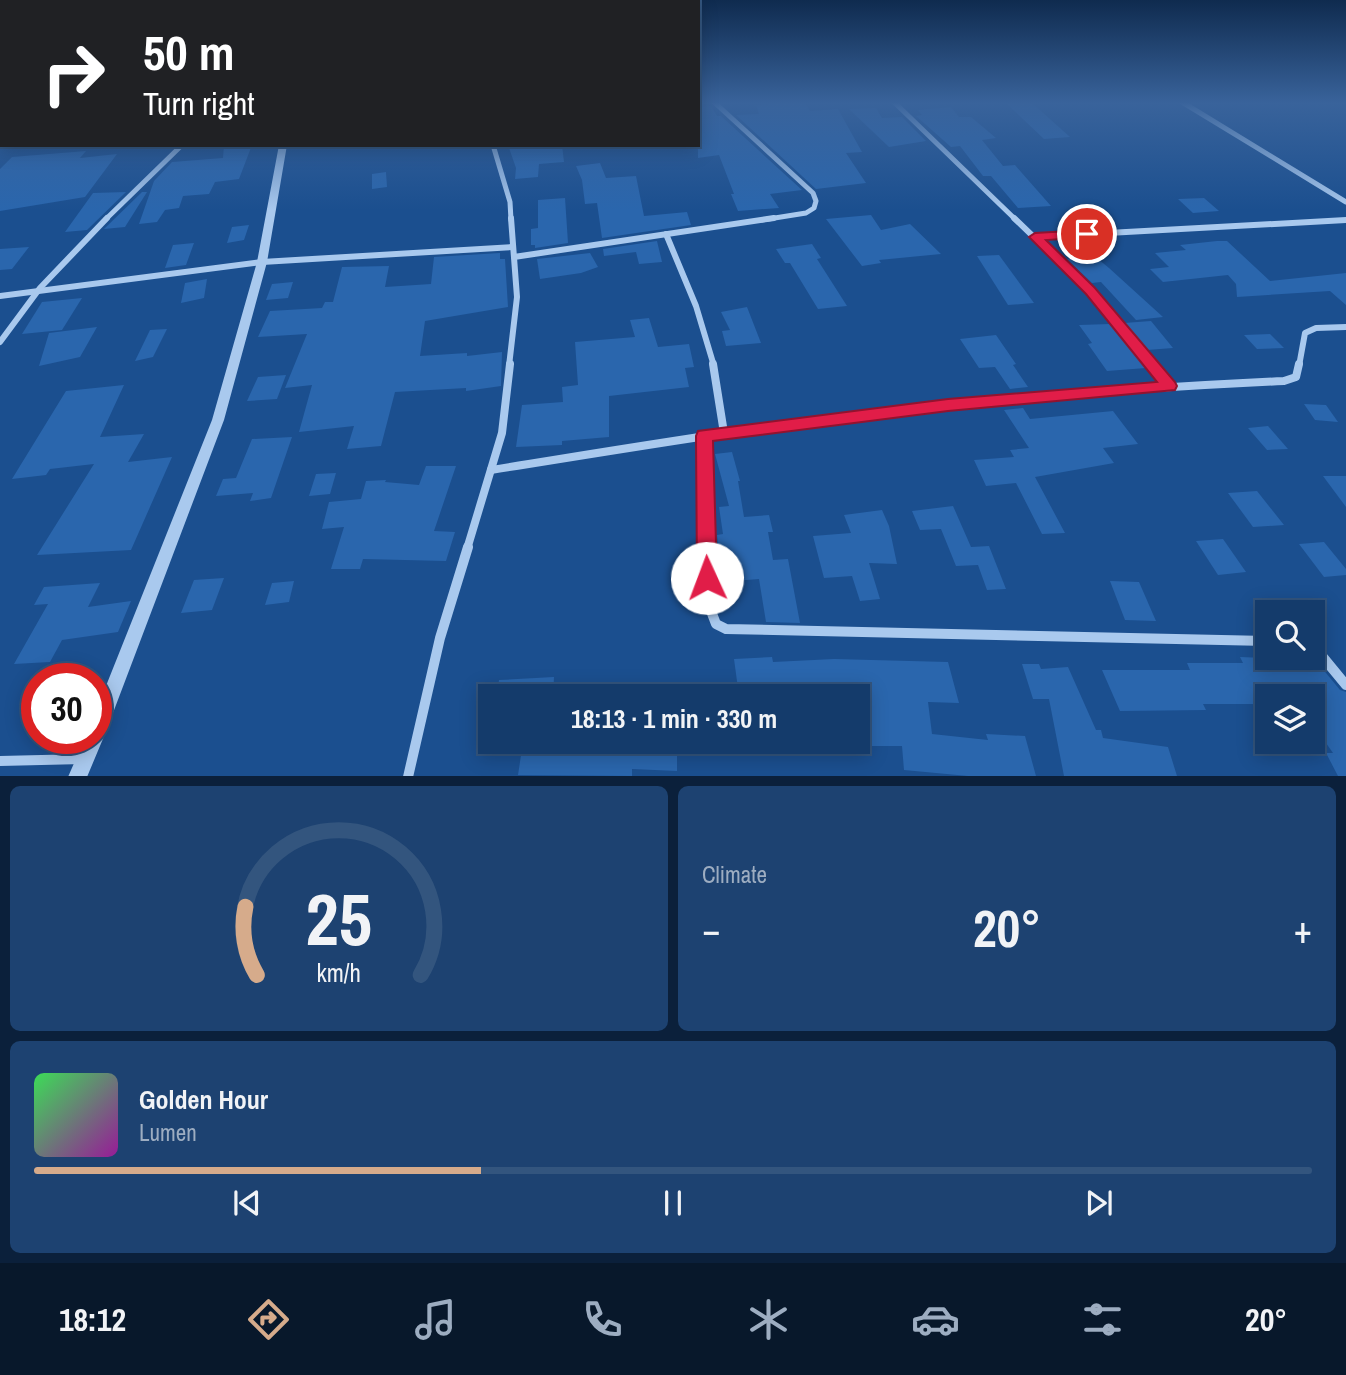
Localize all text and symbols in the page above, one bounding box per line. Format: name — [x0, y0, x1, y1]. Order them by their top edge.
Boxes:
text: 50 m — [143, 19, 235, 85]
icon: right — [28, 28, 119, 119]
text: Turn right — [143, 82, 255, 125]
pin — [1057, 204, 1117, 264]
icon: arrive — [1068, 215, 1106, 253]
position arrow — [670, 541, 744, 615]
map controls — [1255, 600, 1325, 754]
button: search — [1255, 600, 1325, 670]
speed limit sign: 30 — [21, 663, 112, 754]
button: layers — [1255, 684, 1325, 754]
text: 18:13 · 1 min · 330 m — [571, 701, 777, 736]
text: Climate — [702, 859, 767, 890]
text: 25 — [306, 870, 372, 968]
text: 20° — [973, 893, 1041, 963]
text: − — [702, 904, 720, 955]
text: + — [1294, 904, 1312, 955]
text: km/h — [317, 955, 361, 989]
text: Golden Hour — [139, 1082, 268, 1117]
text: Lumen — [139, 1117, 197, 1148]
icon: previous — [228, 1184, 266, 1222]
icon: pause — [654, 1184, 692, 1222]
icon: next — [1080, 1184, 1118, 1222]
icon: directions — [244, 1295, 293, 1344]
icon: music — [411, 1295, 460, 1344]
icon: phone — [578, 1295, 627, 1344]
icon: climate — [744, 1295, 793, 1344]
icon: car — [911, 1295, 960, 1344]
icon: filters — [1078, 1295, 1127, 1344]
text: 18:12 — [59, 1298, 126, 1341]
text: 20° — [1245, 1298, 1287, 1341]

